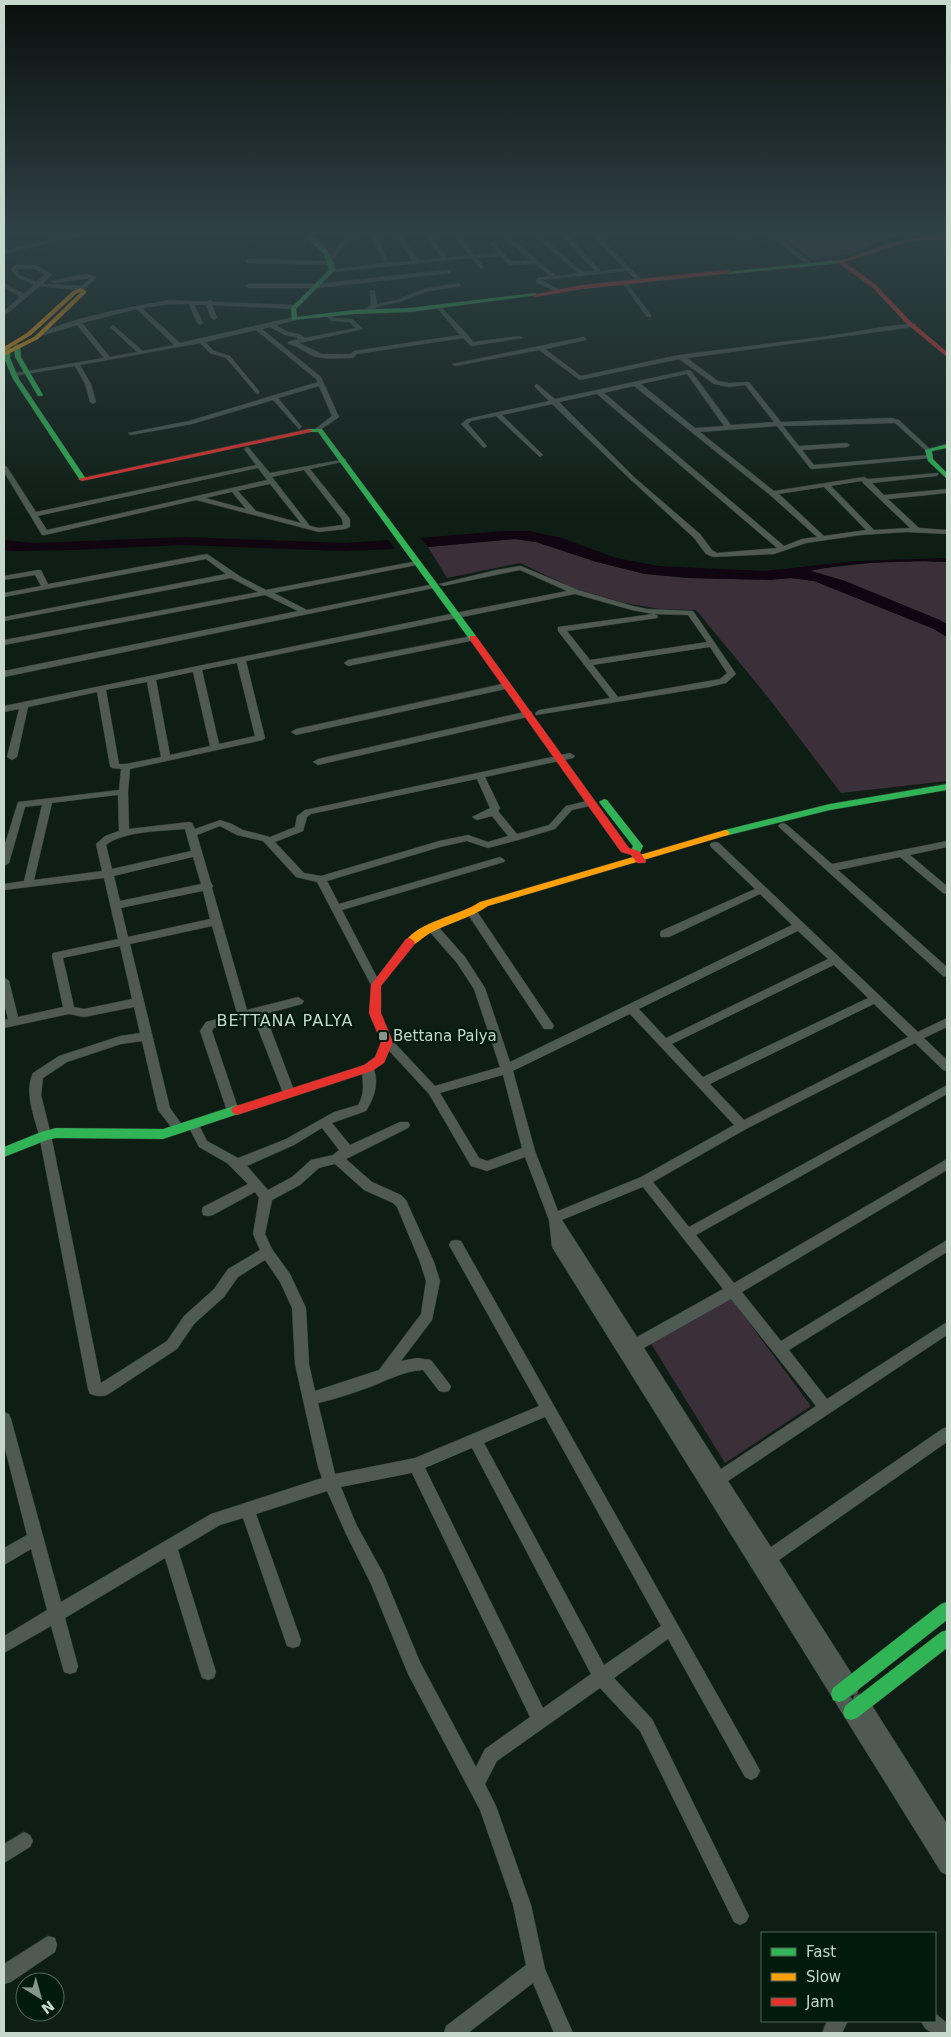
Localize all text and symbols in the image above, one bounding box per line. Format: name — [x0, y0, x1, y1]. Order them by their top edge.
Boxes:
district label: BETTANA PALYA — [217, 1011, 353, 1030]
place label: Bettana Palya — [393, 1027, 497, 1045]
marker: Bettana Palya — [377, 1030, 389, 1042]
legend — [761, 1932, 936, 2022]
text: Fast — [806, 1943, 836, 1961]
text: Slow — [806, 1968, 841, 1986]
north arrow — [15, 1972, 65, 2022]
text: Jam — [805, 1993, 834, 2011]
text: N — [38, 1997, 57, 2017]

